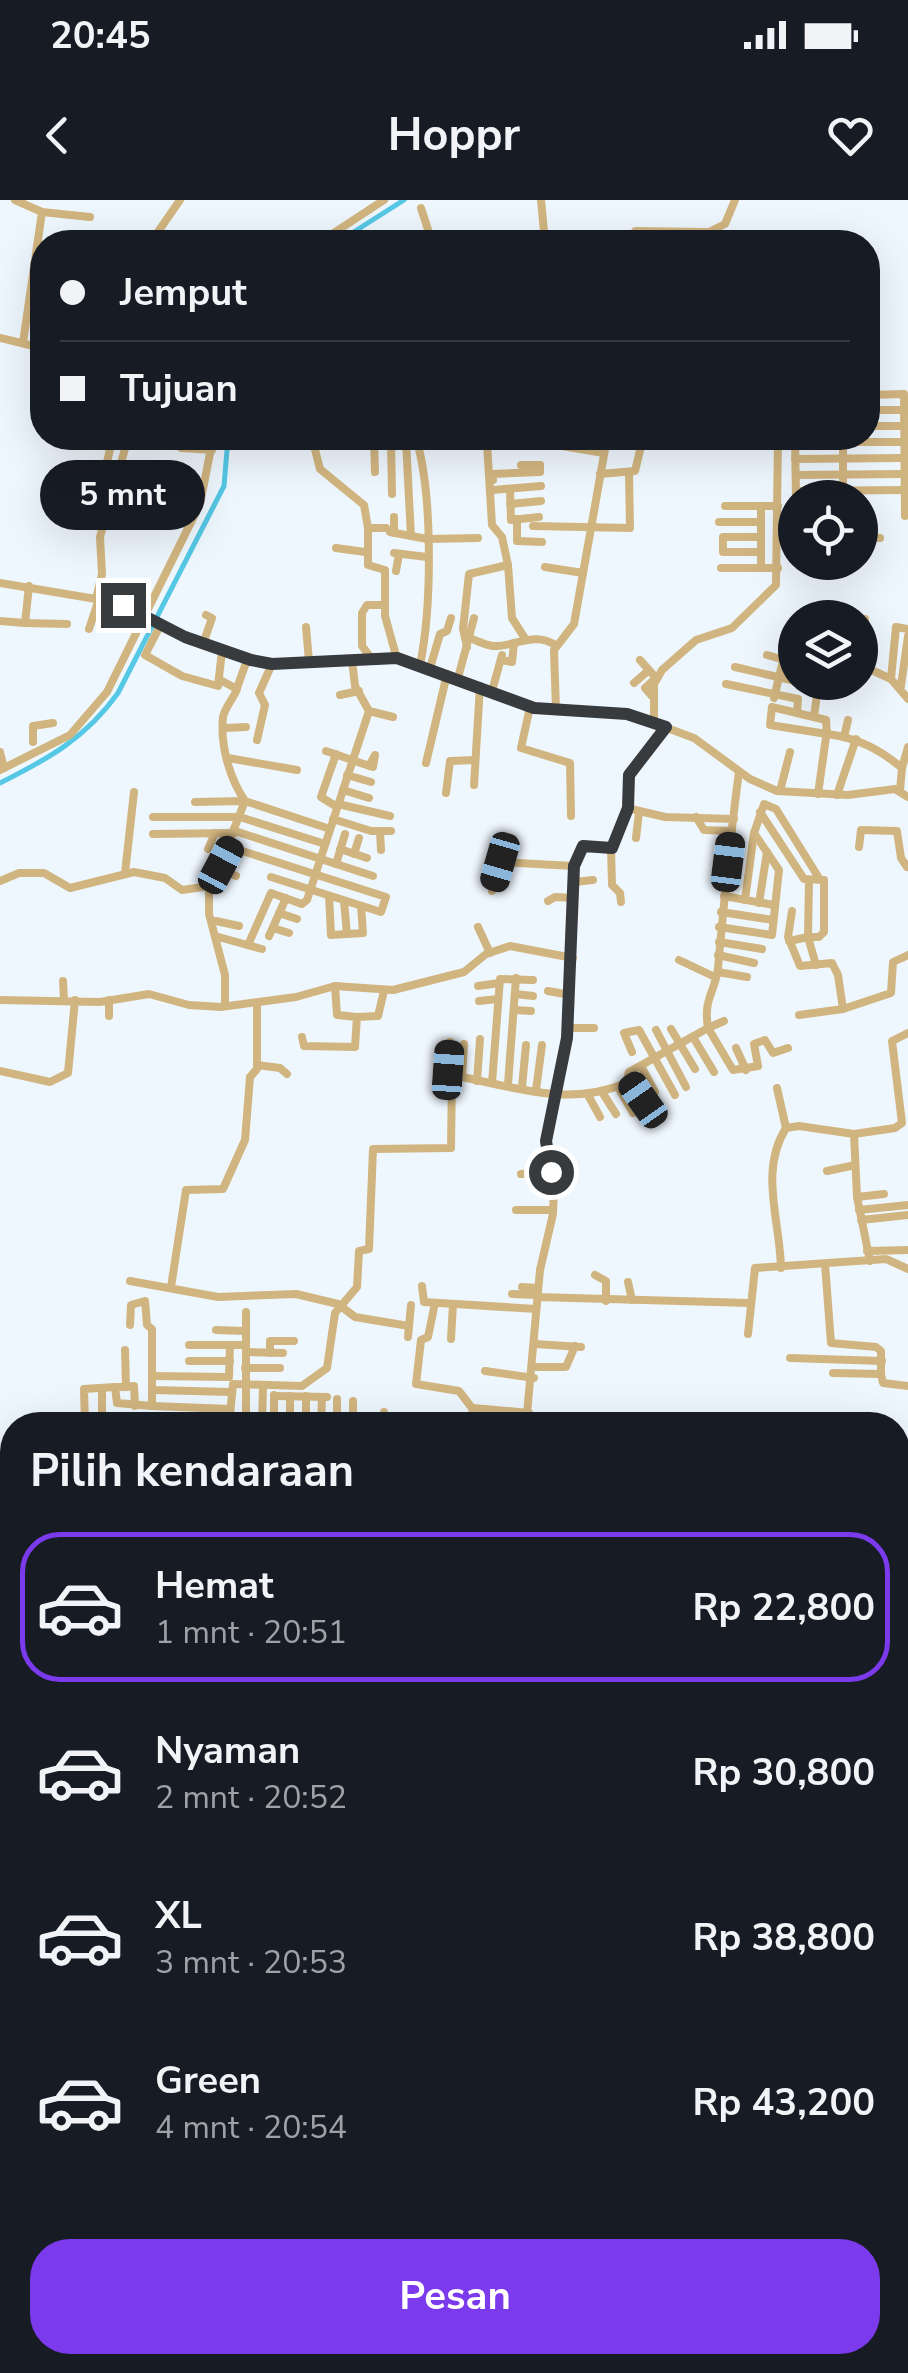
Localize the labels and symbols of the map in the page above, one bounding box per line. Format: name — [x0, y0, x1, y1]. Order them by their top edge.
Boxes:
callout: 5 mnt — [41, 460, 206, 530]
route end — [101, 583, 146, 628]
car — [477, 829, 523, 895]
car — [709, 830, 747, 894]
car — [194, 831, 248, 899]
car — [431, 1039, 465, 1101]
car — [614, 1067, 672, 1133]
route start — [529, 1150, 574, 1195]

